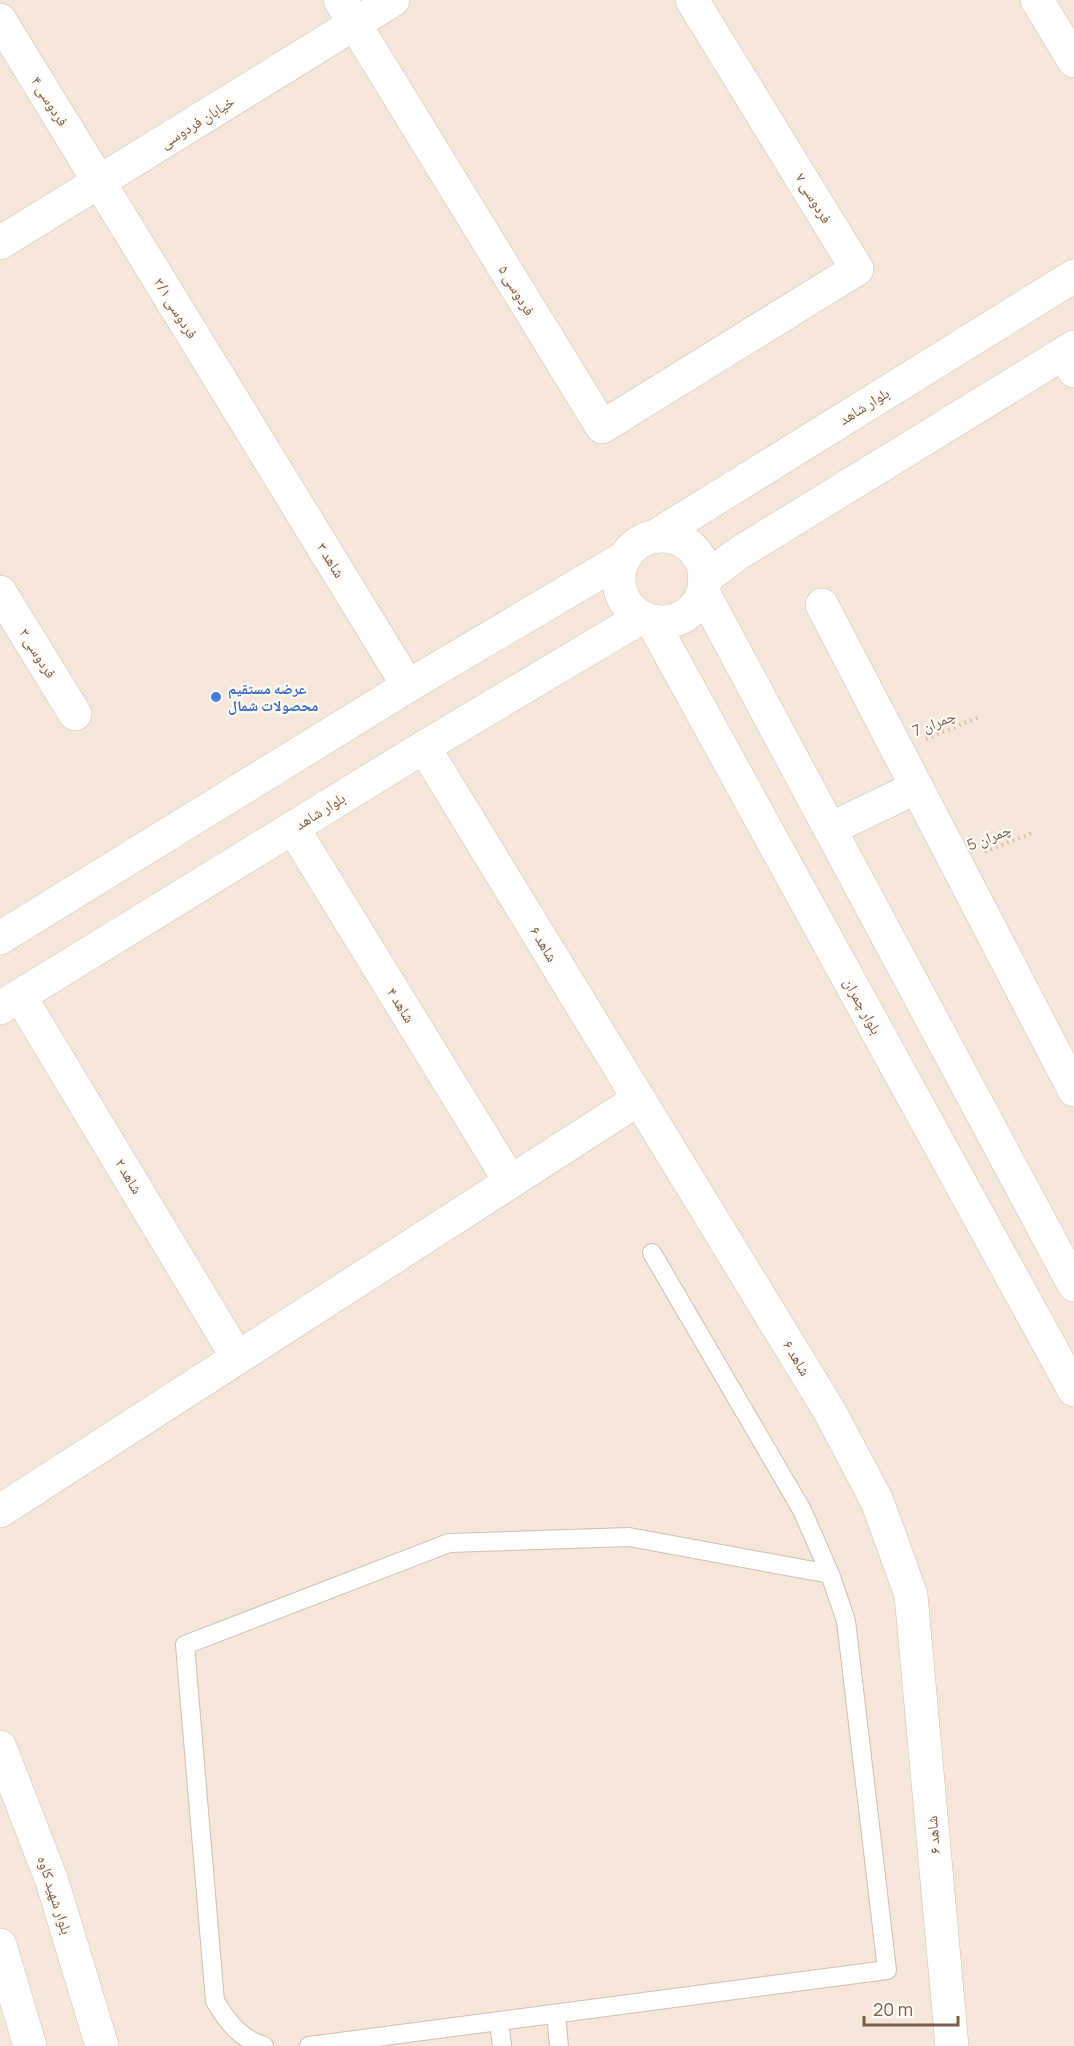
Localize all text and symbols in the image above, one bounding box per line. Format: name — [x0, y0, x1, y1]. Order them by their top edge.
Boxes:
street label: فردوسی ۴ — [26, 72, 74, 130]
street label: خیابان فردوسی — [156, 91, 239, 153]
street label: فردوسی ۷ — [791, 169, 837, 227]
street label: فردوسی ۵ — [494, 261, 540, 319]
street label: فردوسی ۳/۱ — [149, 274, 203, 342]
street label: بلوار شاهد — [835, 382, 893, 430]
street label: شاهد ۳ — [312, 538, 350, 582]
street label: فردوسی ۳ — [14, 624, 62, 682]
place label: عرضه مستقیم محصولات شمال — [228, 678, 318, 716]
marker: عرضه مستقیم محصولات شمال — [209, 690, 223, 704]
street label: چمران 7 — [909, 705, 959, 741]
street label: بلوار شاهد — [291, 787, 349, 835]
street label: چمران 5 — [964, 819, 1015, 855]
street label: شاهد ۶ — [525, 922, 563, 966]
street label: بلوار چمران — [839, 974, 887, 1038]
street label: شاهد ۴ — [382, 983, 420, 1027]
street label: شاهد ۲ — [110, 1154, 148, 1198]
street label: شاهد ۶ — [778, 1336, 816, 1380]
street label: شاهد ۶ — [921, 1815, 945, 1855]
street label: بلوار شهید کاوه — [32, 1853, 78, 1937]
scale bar — [864, 1989, 958, 2027]
text: 20 m — [873, 1997, 913, 2021]

